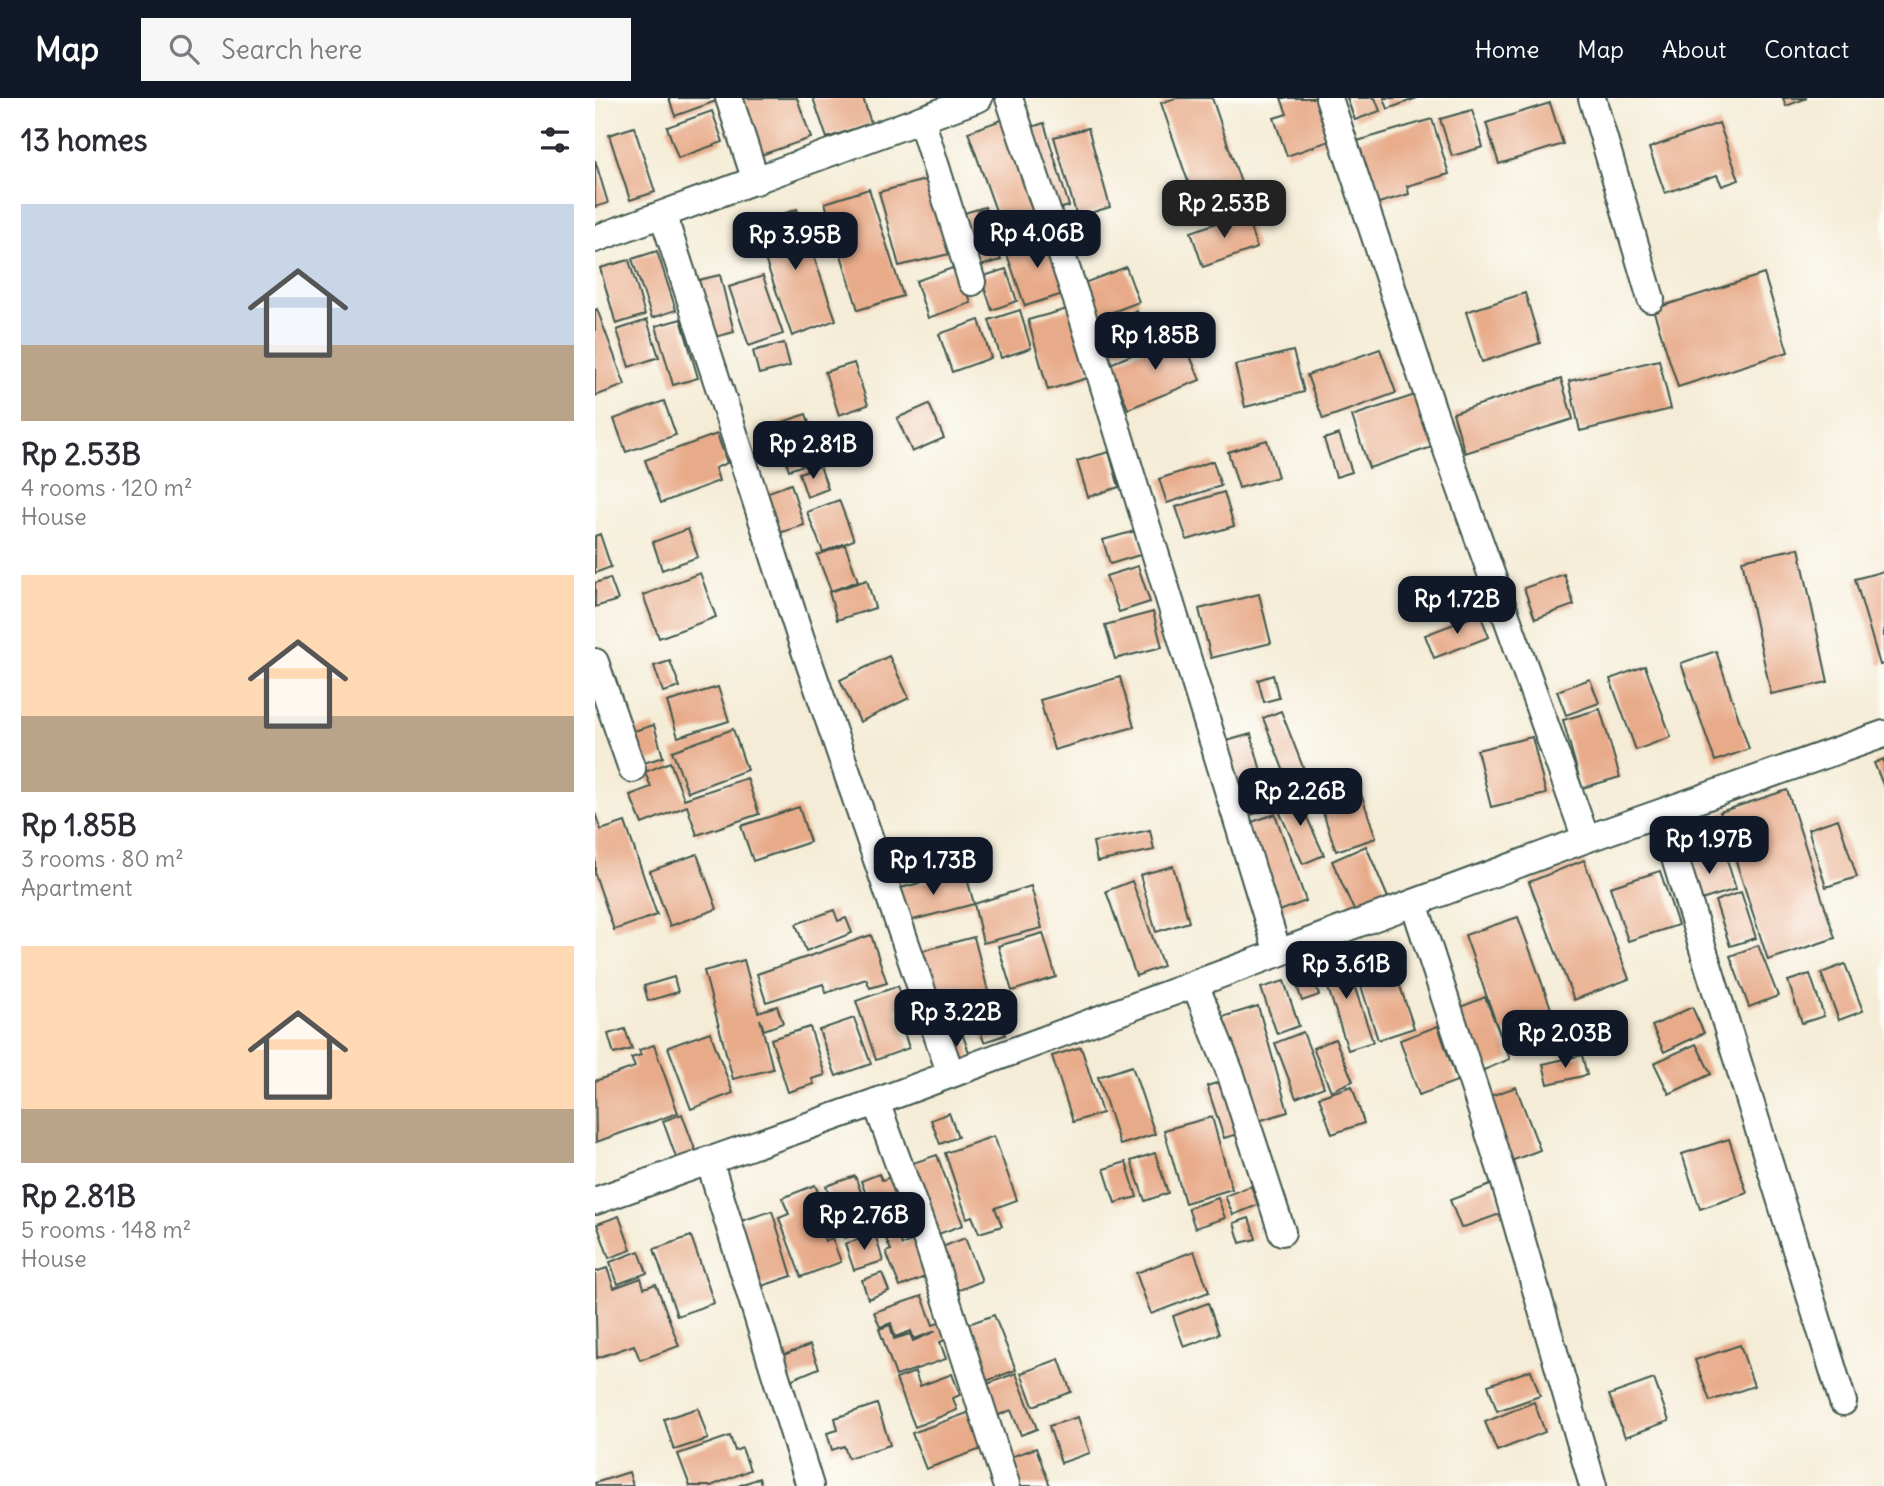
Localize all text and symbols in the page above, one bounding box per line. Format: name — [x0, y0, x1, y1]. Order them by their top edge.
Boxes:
search box — [141, 18, 631, 81]
text: Map — [35, 28, 99, 70]
icon: search — [165, 30, 203, 68]
text: Search here — [221, 33, 362, 66]
text: Home — [1475, 34, 1539, 64]
text: Map — [1577, 34, 1624, 64]
text: About — [1662, 34, 1726, 64]
text: Contact — [1764, 34, 1849, 64]
text: 13 homes — [21, 121, 147, 159]
icon: filters — [536, 121, 574, 159]
pin: Rp 2.53B — [1152, 180, 1296, 240]
text: Rp 2.53B — [1178, 188, 1270, 217]
pin: Rp 4.06B — [965, 211, 1109, 270]
pin: Rp 3.95B — [723, 212, 867, 272]
text: Rp 4.06B — [990, 218, 1084, 247]
text: Rp 3.95B — [749, 220, 841, 249]
icon: home — [235, 250, 361, 376]
pin: Rp 1.85B — [1083, 313, 1227, 372]
text: Rp 1.85B — [1111, 320, 1199, 349]
pin: Rp 2.81B — [741, 422, 885, 481]
text: Rp 2.81B — [769, 429, 857, 458]
text: Rp 2.53B — [21, 435, 141, 473]
text: 4 rooms · 120 m² — [21, 473, 193, 502]
text: House — [21, 502, 87, 531]
pin: Rp 1.72B — [1385, 576, 1529, 636]
text: Rp 1.72B — [1414, 584, 1500, 613]
icon: home — [235, 621, 361, 747]
pin: Rp 2.26B — [1228, 768, 1372, 828]
text: Rp 2.26B — [1254, 776, 1346, 805]
text: Rp 1.85B — [21, 806, 137, 844]
pin: Rp 1.97B — [1637, 816, 1781, 876]
text: Rp 1.97B — [1666, 824, 1752, 853]
pin: Rp 1.73B — [861, 838, 1005, 897]
text: 3 rooms · 80 m² — [21, 844, 184, 873]
text: Rp 1.73B — [890, 845, 976, 874]
text: Apartment — [21, 873, 133, 902]
pin: Rp 3.61B — [1274, 942, 1418, 1001]
text: Rp 3.61B — [1302, 949, 1390, 978]
pin: Rp 3.22B — [884, 990, 1028, 1049]
icon: home — [235, 992, 361, 1118]
text: Rp 3.22B — [910, 997, 1002, 1026]
pin: Rp 2.03B — [1493, 1010, 1637, 1070]
text: Rp 2.03B — [1518, 1018, 1612, 1047]
text: Rp 2.81B — [21, 1177, 136, 1215]
pin: Rp 2.76B — [792, 1192, 936, 1252]
text: Rp 2.76B — [819, 1200, 909, 1229]
text: 5 rooms · 148 m² — [21, 1215, 191, 1244]
text: House — [21, 1244, 87, 1273]

